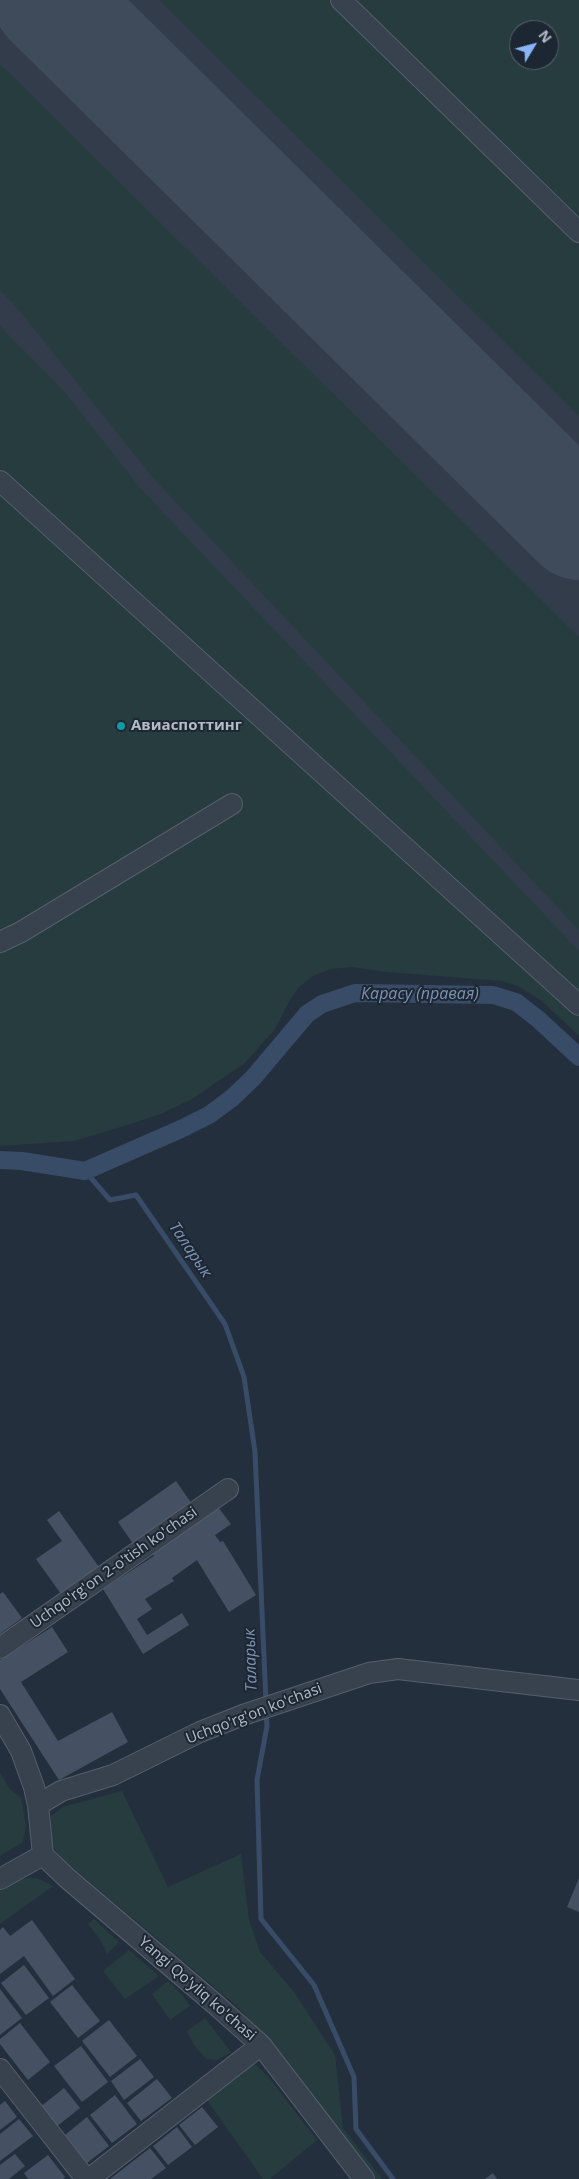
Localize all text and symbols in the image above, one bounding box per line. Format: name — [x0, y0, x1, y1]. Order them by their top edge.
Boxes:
north arrow — [509, 20, 559, 70]
text: N — [535, 26, 557, 47]
place label: Авиаспоттинг — [131, 717, 242, 735]
marker: Авиаспоттинг — [115, 720, 127, 732]
water label: Карасу (правая) — [361, 984, 479, 1004]
water label: Таларык — [164, 1218, 216, 1282]
street label: Uchqo'rg'on 2-o'tish ko'chasi — [27, 1503, 201, 1633]
water label: Таларык — [240, 1628, 262, 1692]
street label: Uchqo'rg'on ko'chasi — [183, 1680, 325, 1748]
street label: Yangi Qo'yliq ko'chasi — [135, 1933, 259, 2045]

